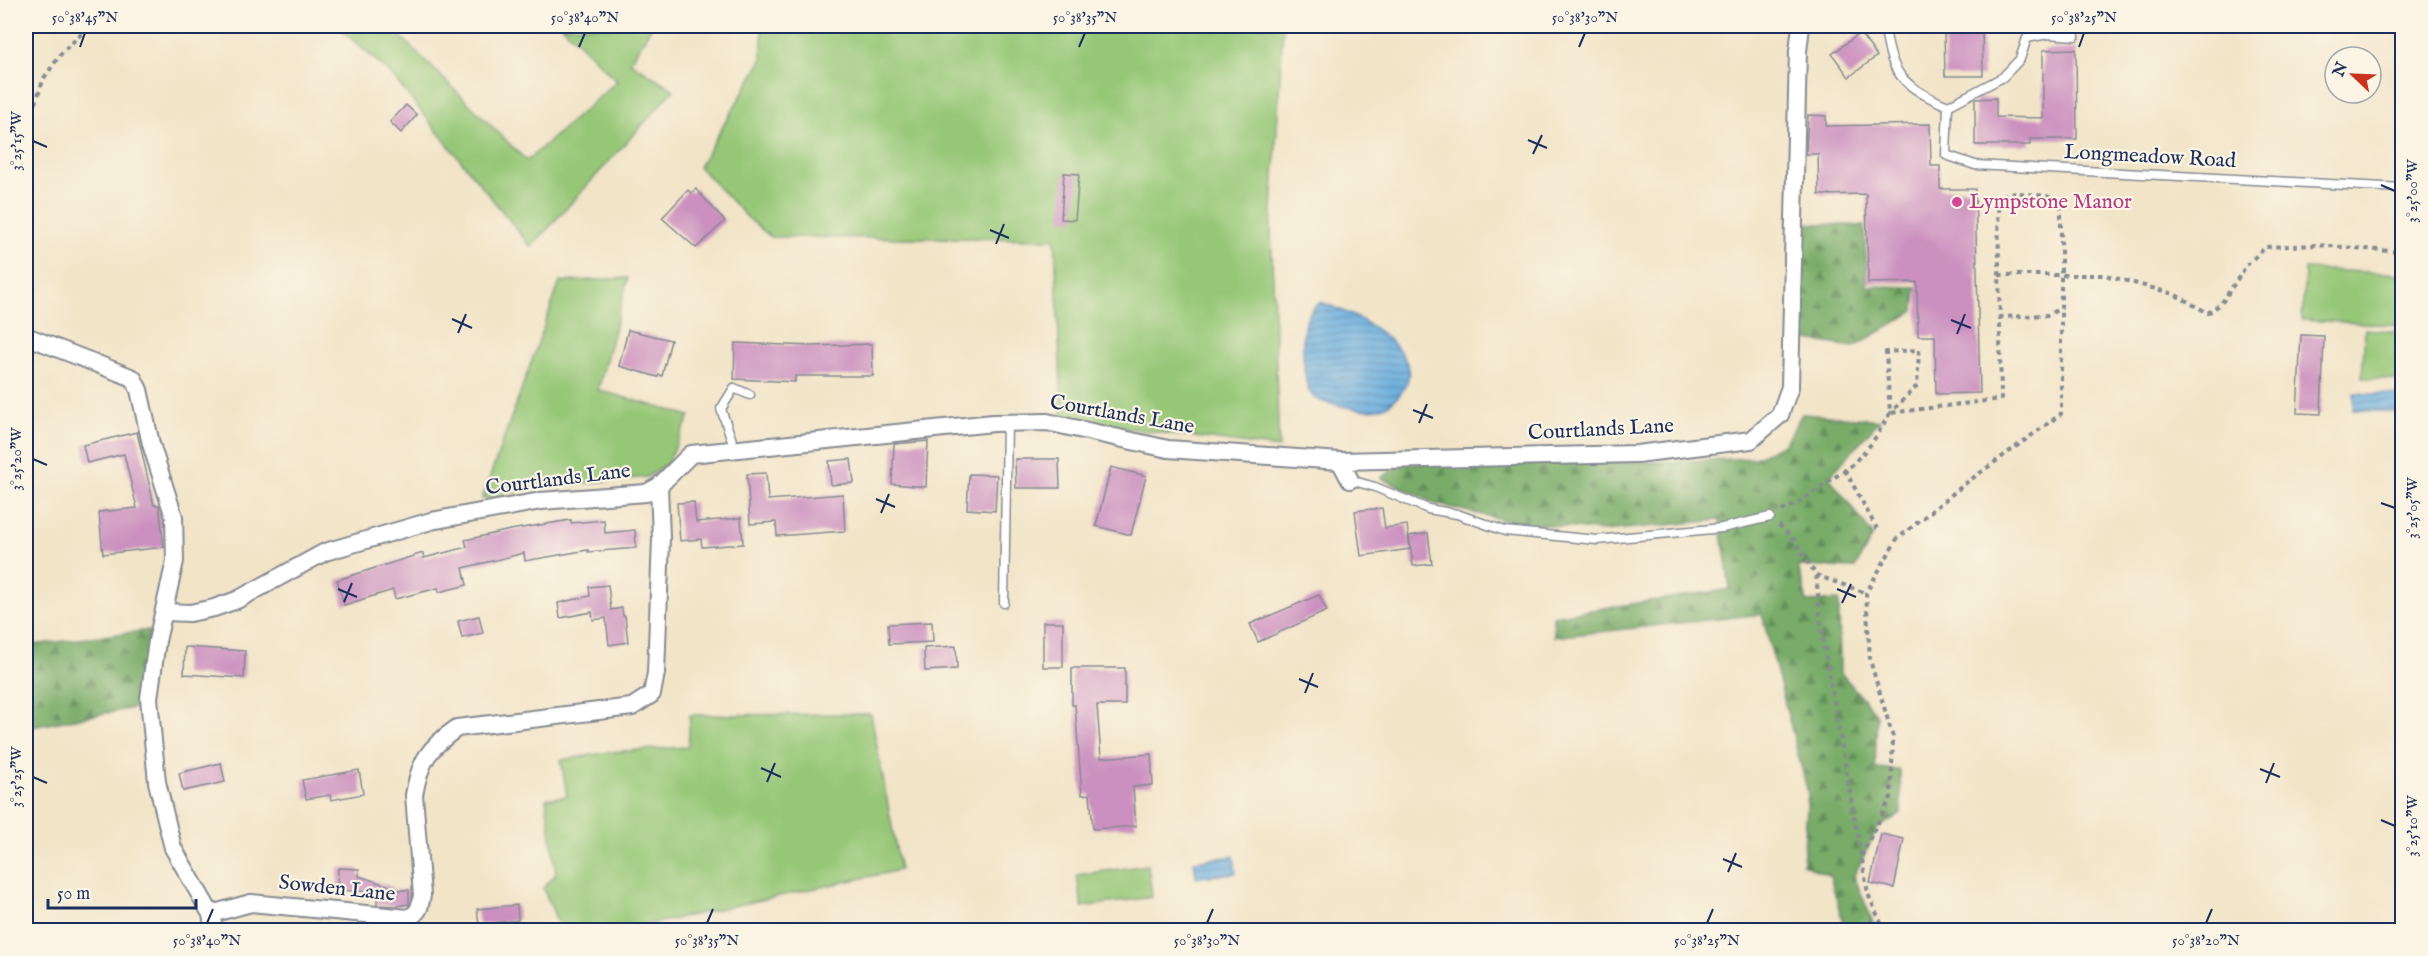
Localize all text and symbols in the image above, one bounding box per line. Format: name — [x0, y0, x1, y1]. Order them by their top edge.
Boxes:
text: 50°38'45"N — [52, 8, 118, 27]
text: 50°38'40"N — [551, 8, 619, 27]
text: 50°38'35"N — [1053, 8, 1117, 27]
text: 50°38'30"N — [1552, 8, 1618, 27]
text: 50°38'25"N — [2051, 8, 2117, 27]
north arrow — [2323, 45, 2383, 105]
text: N — [2329, 59, 2353, 81]
text: 3°25'15"W — [7, 110, 26, 171]
street label: Longmeadow Road — [2063, 139, 2237, 175]
text: 3°25'00"W — [2403, 159, 2422, 223]
place label: Lympstone Manor — [1969, 189, 2132, 216]
marker: Lympstone Manor — [1950, 195, 1964, 209]
street label: Courtlands Lane — [1048, 389, 1197, 441]
street label: Courtlands Lane — [1527, 413, 1675, 447]
text: 3°25'20"W — [7, 427, 26, 491]
street label: Courtlands Lane — [484, 458, 632, 502]
text: 3°25'05"W — [2403, 477, 2422, 539]
text: 3°25'25"W — [7, 746, 26, 808]
text: 3°25'10"W — [2403, 795, 2422, 857]
street label: Sowden Lane — [277, 869, 397, 909]
scale bar — [48, 872, 196, 910]
text: 50 m — [57, 883, 90, 906]
text: 50°38'40"N — [173, 931, 241, 950]
text: 50°38'35"N — [675, 931, 739, 950]
text: 50°38'30"N — [1174, 931, 1240, 950]
text: 50°38'25"N — [1674, 931, 1740, 950]
text: 50°38'20"N — [2172, 931, 2240, 950]

